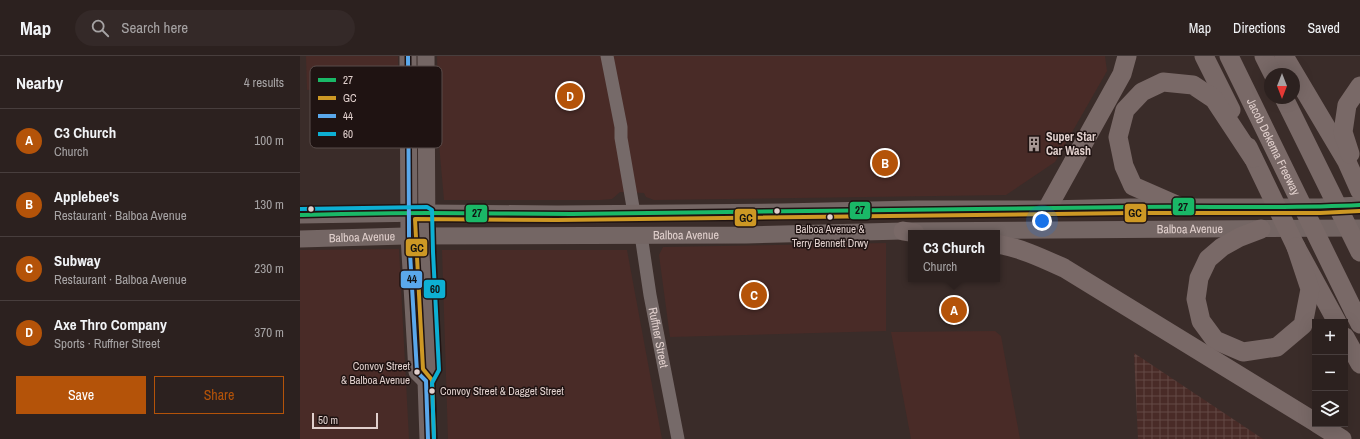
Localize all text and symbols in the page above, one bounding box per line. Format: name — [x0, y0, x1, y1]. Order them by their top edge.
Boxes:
search box — [75, 10, 355, 46]
text: Map — [20, 15, 51, 41]
icon: search — [89, 17, 111, 39]
text: Search here — [121, 17, 188, 38]
text: Map — [1189, 19, 1211, 37]
text: Directions — [1233, 19, 1285, 37]
text: Saved — [1307, 19, 1340, 37]
legend — [310, 66, 442, 148]
north arrow — [1264, 68, 1300, 104]
text: Nearby — [16, 71, 63, 94]
text: 27 — [343, 73, 353, 87]
text: 4 results — [244, 74, 284, 91]
pin: D — [557, 81, 583, 111]
text: GC — [343, 91, 357, 105]
street label: Jacob Dekema Freeway — [1243, 95, 1304, 198]
text: 44 — [343, 109, 353, 123]
text: C3 Church — [54, 122, 116, 143]
text: 60 — [343, 127, 353, 141]
place label: Super Star Car Wash — [1046, 129, 1096, 159]
text: A — [25, 132, 33, 149]
text: 100 m — [254, 132, 284, 149]
building icon: Super Star Car Wash — [1025, 135, 1043, 153]
text: Church — [54, 143, 88, 160]
pin: B — [872, 148, 898, 178]
text: Applebee's — [54, 186, 119, 207]
text: B — [25, 196, 33, 213]
text: 130 m — [254, 196, 284, 213]
line badge: 27 — [1172, 197, 1195, 216]
text: 27 — [1178, 200, 1188, 214]
line badge: 27 — [849, 201, 871, 220]
text: 27 — [855, 203, 865, 217]
line badge: GC — [1124, 203, 1147, 223]
unlabelled marker — [306, 204, 316, 214]
line badge: 27 — [465, 204, 488, 223]
text: 27 — [472, 206, 482, 220]
unlabelled marker — [772, 206, 782, 216]
text: GC — [1128, 206, 1142, 220]
text: Restaurant · Balboa Avenue — [54, 207, 187, 224]
line badge: GC — [734, 208, 757, 227]
text: GC — [739, 211, 753, 225]
your location — [1032, 211, 1052, 231]
marker: Balboa Avenue & Terry Bennett Drwy — [825, 212, 835, 222]
street label: Balboa Avenue — [1157, 221, 1223, 237]
place label: Balboa Avenue & Terry Bennett Drwy — [792, 222, 869, 250]
street label: Balboa Avenue — [653, 227, 719, 243]
street label: Balboa Avenue — [329, 228, 395, 246]
popup — [908, 230, 1000, 282]
text: C3 Church — [923, 237, 985, 258]
line badge: GC — [405, 238, 428, 257]
text: GC — [410, 241, 424, 255]
text: Subway — [54, 250, 101, 271]
text: Church — [923, 258, 957, 275]
text: C — [25, 260, 33, 277]
text: 230 m — [254, 260, 284, 277]
line badge: 44 — [400, 270, 423, 289]
text: Restaurant · Balboa Avenue — [54, 271, 187, 288]
text: 44 — [407, 272, 417, 286]
line badge: 60 — [423, 279, 446, 299]
pin: C — [741, 280, 767, 310]
text: 60 — [430, 282, 440, 296]
pin: A — [941, 295, 967, 325]
street label: Ruffner Street — [645, 306, 672, 369]
text: Axe Thro Company — [54, 314, 167, 335]
map controls — [1312, 319, 1348, 427]
button: + — [1312, 319, 1348, 355]
text: D — [25, 324, 33, 341]
text: 370 m — [254, 324, 284, 341]
text: Sports · Ruffner Street — [54, 335, 160, 352]
button: − — [1312, 355, 1348, 391]
place label: Convoy Street & Balboa Avenue — [341, 359, 410, 387]
marker: Convoy Street & Balboa Avenue — [412, 367, 422, 377]
button: Save — [16, 376, 146, 414]
button: Share — [154, 376, 284, 414]
place label: Convoy Street & Dagget Street — [440, 384, 564, 398]
marker: Convoy Street & Dagget Street — [427, 386, 437, 396]
button: layers — [1312, 391, 1348, 427]
scale bar — [312, 411, 378, 430]
text: 50 m — [318, 413, 338, 427]

